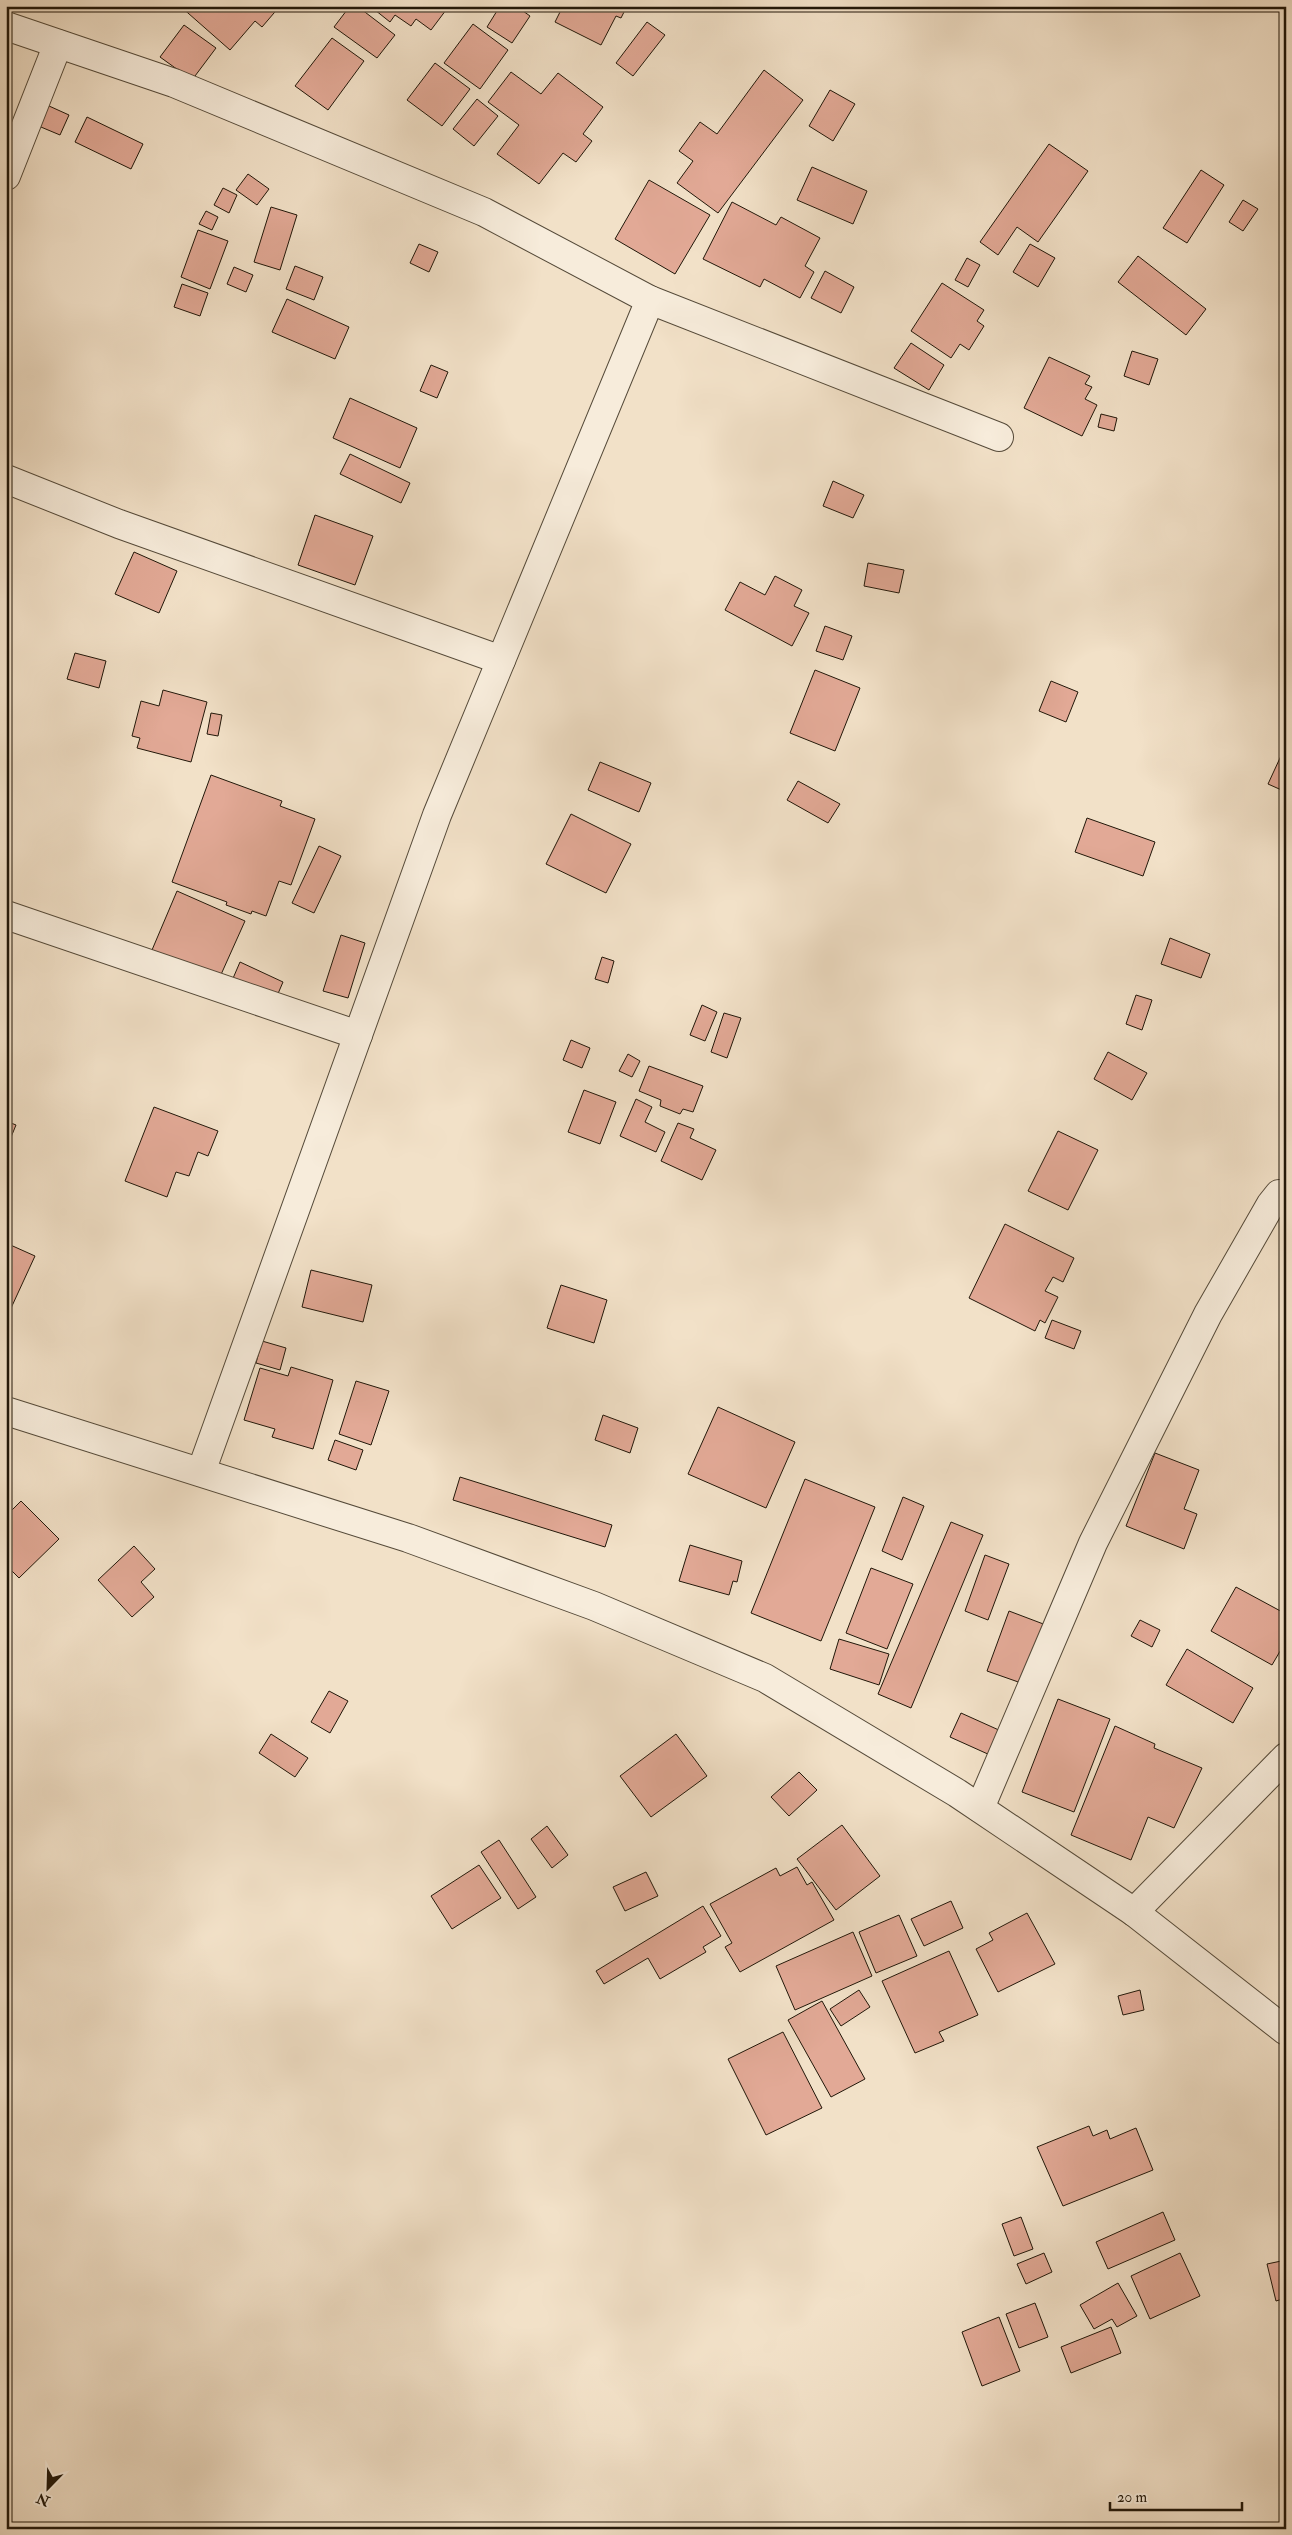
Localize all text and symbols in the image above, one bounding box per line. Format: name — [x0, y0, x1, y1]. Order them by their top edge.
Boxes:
north arrow — [22, 2462, 72, 2512]
scale bar — [1110, 2480, 1242, 2512]
text: 20 m — [1117, 2488, 1147, 2507]
text: N — [34, 2489, 53, 2510]

